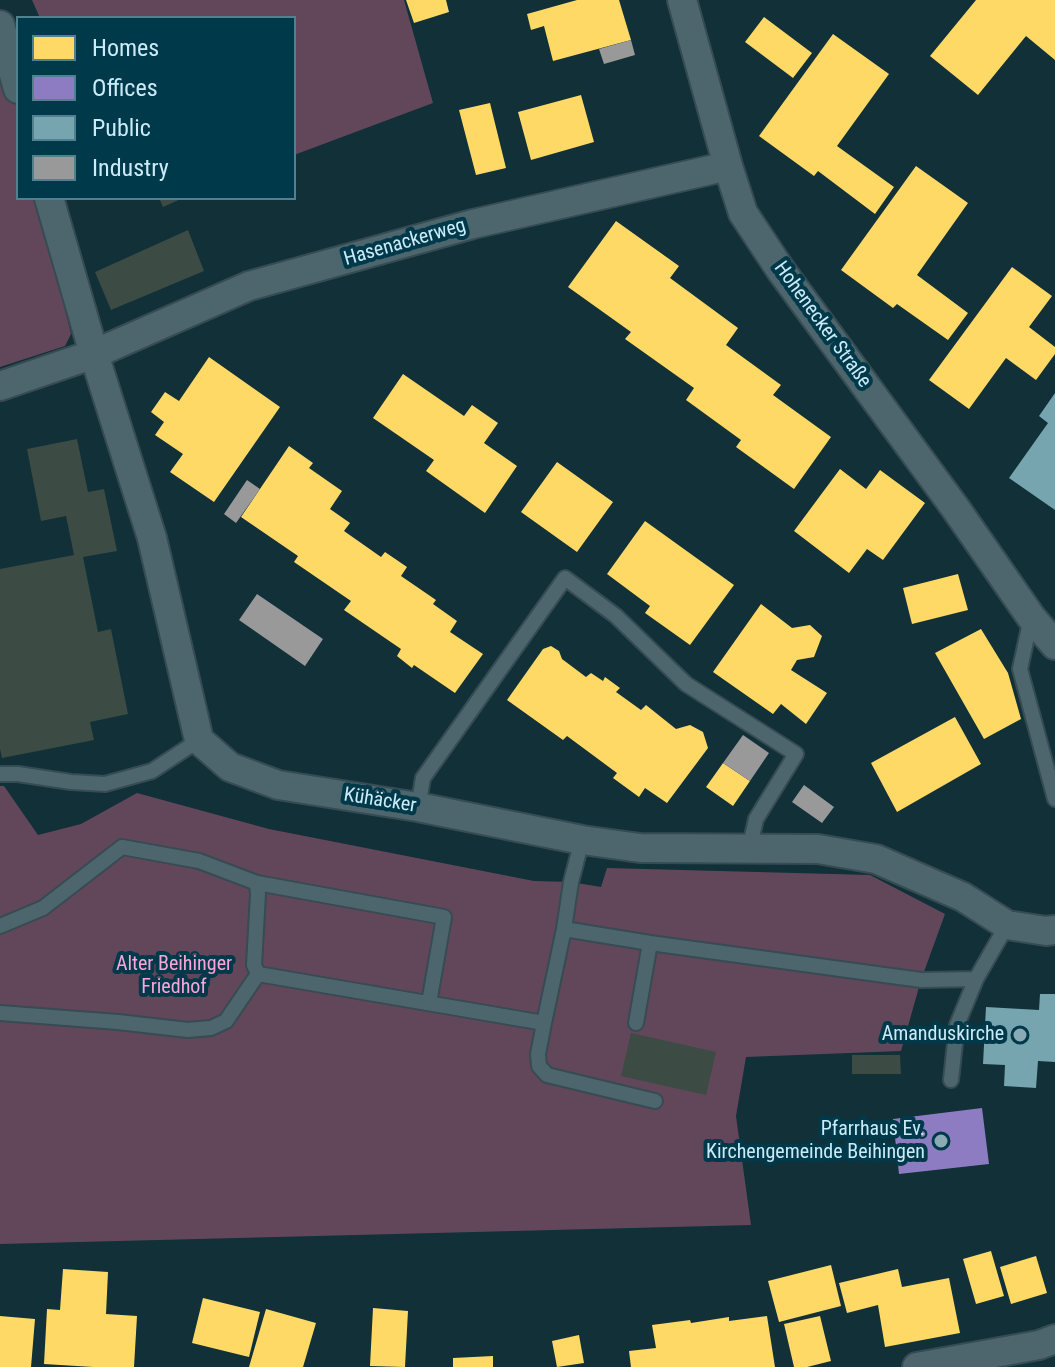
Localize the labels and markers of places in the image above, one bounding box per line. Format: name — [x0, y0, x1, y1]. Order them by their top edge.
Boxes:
place label: Amanduskirche — [882, 1023, 1004, 1047]
marker: Amanduskirche — [1011, 1026, 1029, 1044]
place label: Pfarrhaus Ev. Kirchengemeinde Beihingen — [706, 1118, 925, 1165]
marker: Pfarrhaus Ev. Kirchengemeinde Beihingen — [932, 1132, 950, 1150]

